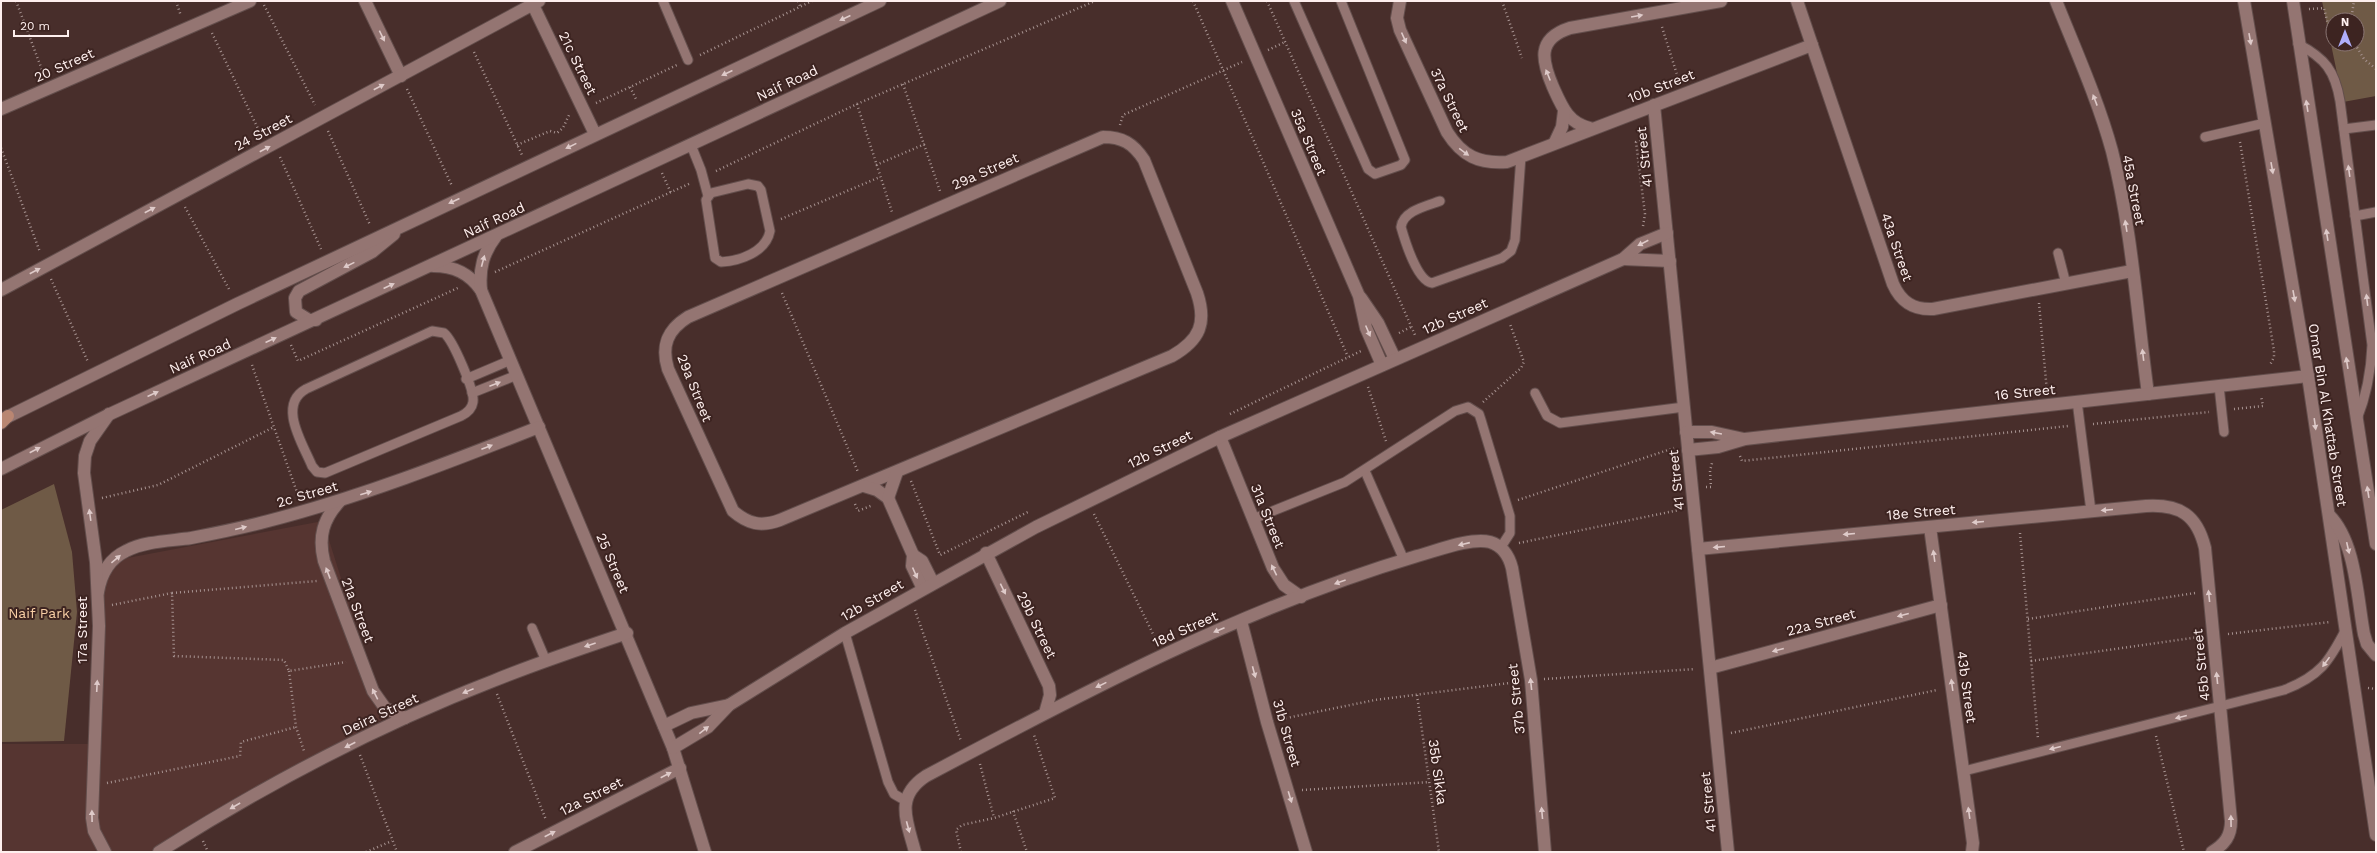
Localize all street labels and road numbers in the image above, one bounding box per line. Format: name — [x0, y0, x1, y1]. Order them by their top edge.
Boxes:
street label: 21c Street — [556, 29, 600, 97]
street label: 20 Street — [32, 45, 97, 85]
street label: Naif Road — [754, 62, 820, 104]
street label: 37a Street — [1428, 65, 1472, 135]
street label: 10b Street — [1626, 66, 1697, 106]
street label: 35a Street — [1288, 106, 1330, 178]
street label: 24 Street — [231, 110, 295, 154]
street label: 41 Street — [1633, 126, 1655, 188]
street label: 29a Street — [949, 149, 1021, 193]
street label: 45a Street — [2119, 154, 2149, 227]
street label: Naif Road — [461, 199, 527, 241]
street label: 43a Street — [1878, 211, 1916, 283]
street label: 12b Street — [1420, 295, 1490, 337]
street label: Omar Bin Al Khattab Street — [2306, 322, 2350, 508]
street label: Naif Road — [167, 335, 233, 377]
street label: 29a Street — [674, 352, 716, 424]
street label: 16 Street — [1994, 381, 2056, 403]
street label: 12b Street — [1125, 427, 1195, 471]
street label: 41 Street — [1665, 449, 1687, 511]
street label: 2c Street — [275, 478, 340, 510]
street label: 31a Street — [1248, 481, 1288, 551]
street label: 18e Street — [1886, 501, 1956, 523]
street label: 25 Street — [593, 531, 633, 595]
street label: 21a Street — [338, 575, 378, 645]
street label: 12b Street — [838, 576, 906, 624]
street label: 29b Street — [1014, 589, 1060, 661]
street label: 17a Street — [74, 596, 90, 664]
street label: 22a Street — [1785, 605, 1857, 639]
street label: 18d Street — [1150, 607, 1220, 650]
street label: 45b Street — [2189, 628, 2213, 702]
street label: 43b Street — [1954, 650, 1980, 724]
street label: 37b Street — [1504, 663, 1528, 735]
street label: Deira Street — [339, 689, 421, 739]
street label: 31b Street — [1270, 697, 1304, 769]
street label: 35b Sikka — [1425, 738, 1451, 806]
street label: 41 Street — [1697, 771, 1719, 833]
street label: 12a Street — [557, 773, 625, 819]

